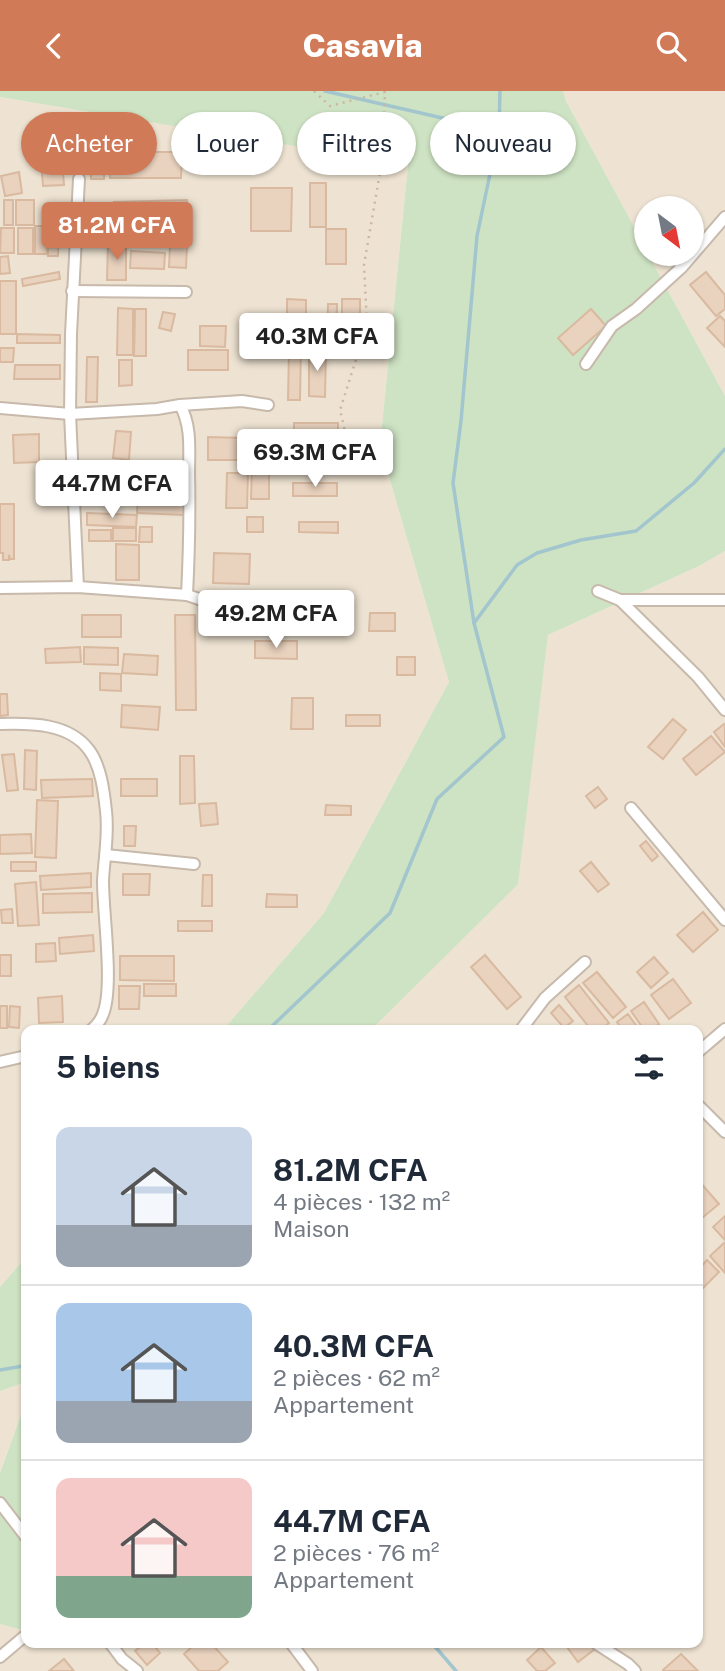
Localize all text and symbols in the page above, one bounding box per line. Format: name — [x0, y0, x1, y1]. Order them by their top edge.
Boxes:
icon: back — [35, 27, 73, 65]
text: Casavia — [302, 27, 423, 64]
icon: search — [652, 27, 690, 65]
chip: Acheter — [21, 112, 157, 175]
chip: Louer — [171, 112, 283, 175]
chip: Filtres — [297, 112, 416, 175]
chip: Nouveau — [430, 112, 576, 175]
north arrow — [634, 196, 704, 266]
map controls — [634, 196, 704, 266]
pin: 81.2M CFA — [37, 202, 197, 262]
text: 81.2M CFA — [58, 211, 176, 238]
pin: 40.3M CFA — [237, 313, 397, 373]
text: 40.3M CFA — [255, 322, 379, 349]
pin: 69.3M CFA — [235, 429, 395, 489]
text: 69.3M CFA — [253, 438, 377, 465]
pin: 44.7M CFA — [32, 461, 192, 520]
text: 44.7M CFA — [52, 469, 172, 496]
pin: 49.2M CFA — [196, 591, 356, 650]
text: 49.2M CFA — [214, 599, 338, 626]
icon: filters — [630, 1048, 668, 1086]
text: 5 biens — [56, 1049, 160, 1085]
text: 81.2M CFA — [273, 1152, 428, 1188]
icon: home — [112, 1155, 196, 1239]
text: 4 pièces · 132 m² — [273, 1188, 450, 1215]
text: Maison — [273, 1215, 350, 1242]
text: 40.3M CFA — [273, 1328, 434, 1364]
icon: home — [112, 1331, 196, 1415]
text: 2 pièces · 62 m² — [273, 1364, 440, 1391]
text: Appartement — [273, 1391, 414, 1418]
text: 44.7M CFA — [273, 1503, 431, 1539]
icon: home — [112, 1506, 196, 1590]
text: 2 pièces · 76 m² — [273, 1539, 440, 1566]
text: Appartement — [273, 1566, 414, 1593]

